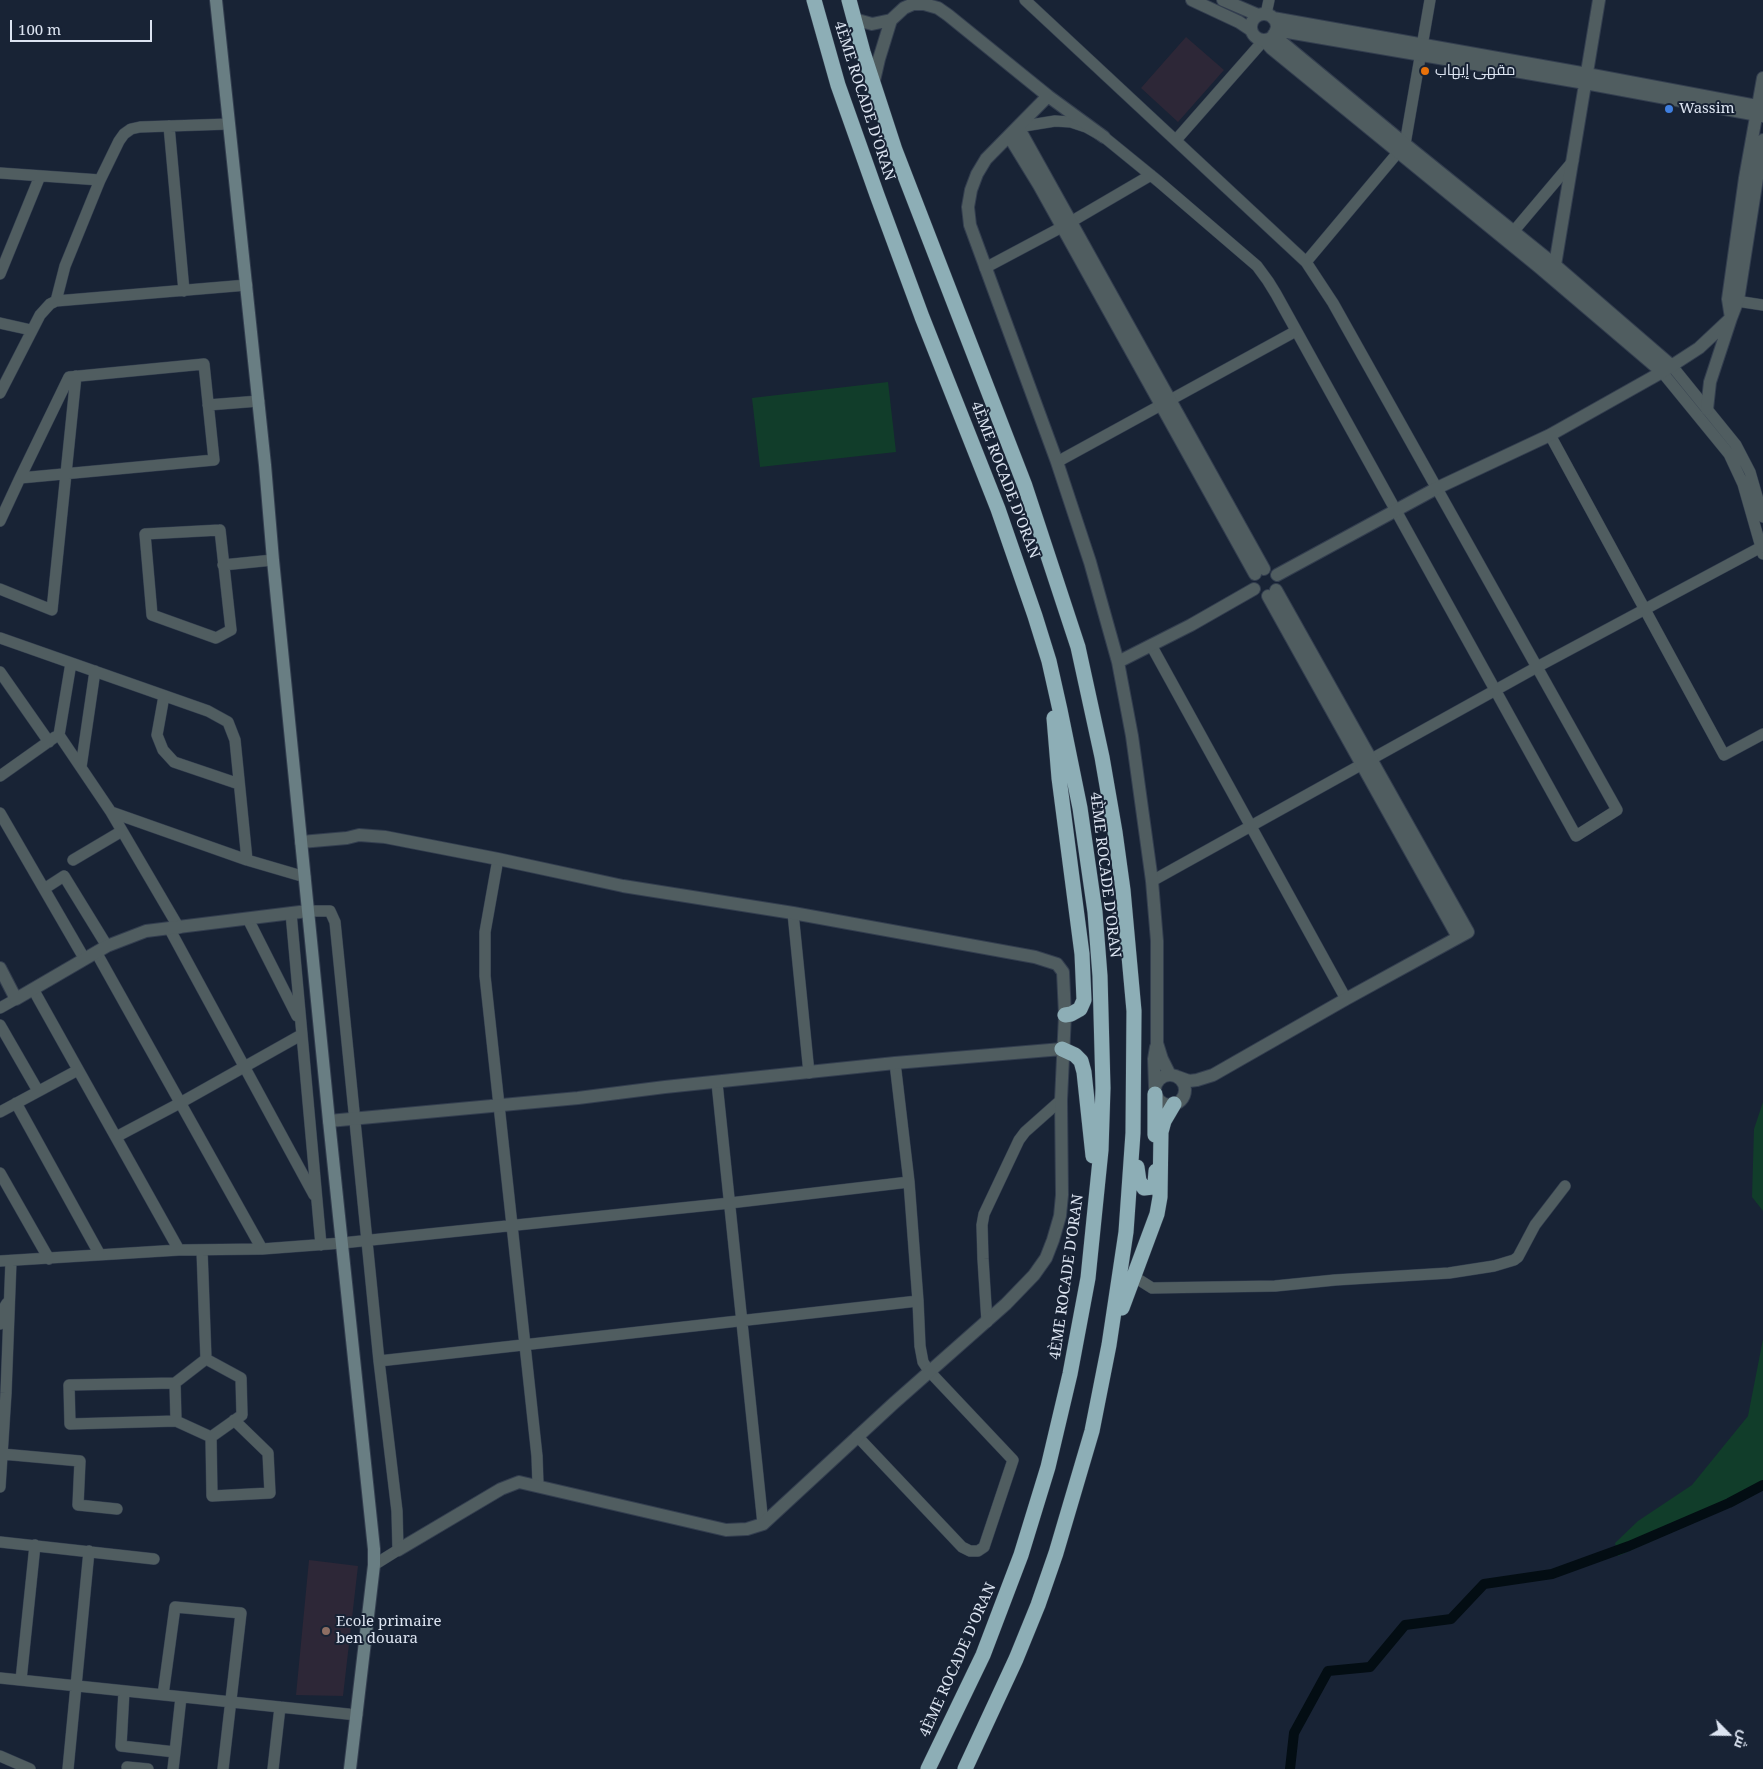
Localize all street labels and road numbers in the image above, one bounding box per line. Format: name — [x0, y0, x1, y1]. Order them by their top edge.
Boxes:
street label: 4ÈME ROCADE D'ORAN — [830, 19, 898, 183]
street label: 4ÈME ROCADE D'ORAN — [967, 399, 1043, 561]
street label: 4ÈME ROCADE D'ORAN — [1086, 791, 1124, 959]
street label: 4ÈME ROCADE D'ORAN — [1046, 1193, 1088, 1361]
street label: 4ÈME ROCADE D'ORAN — [916, 1580, 1000, 1740]

